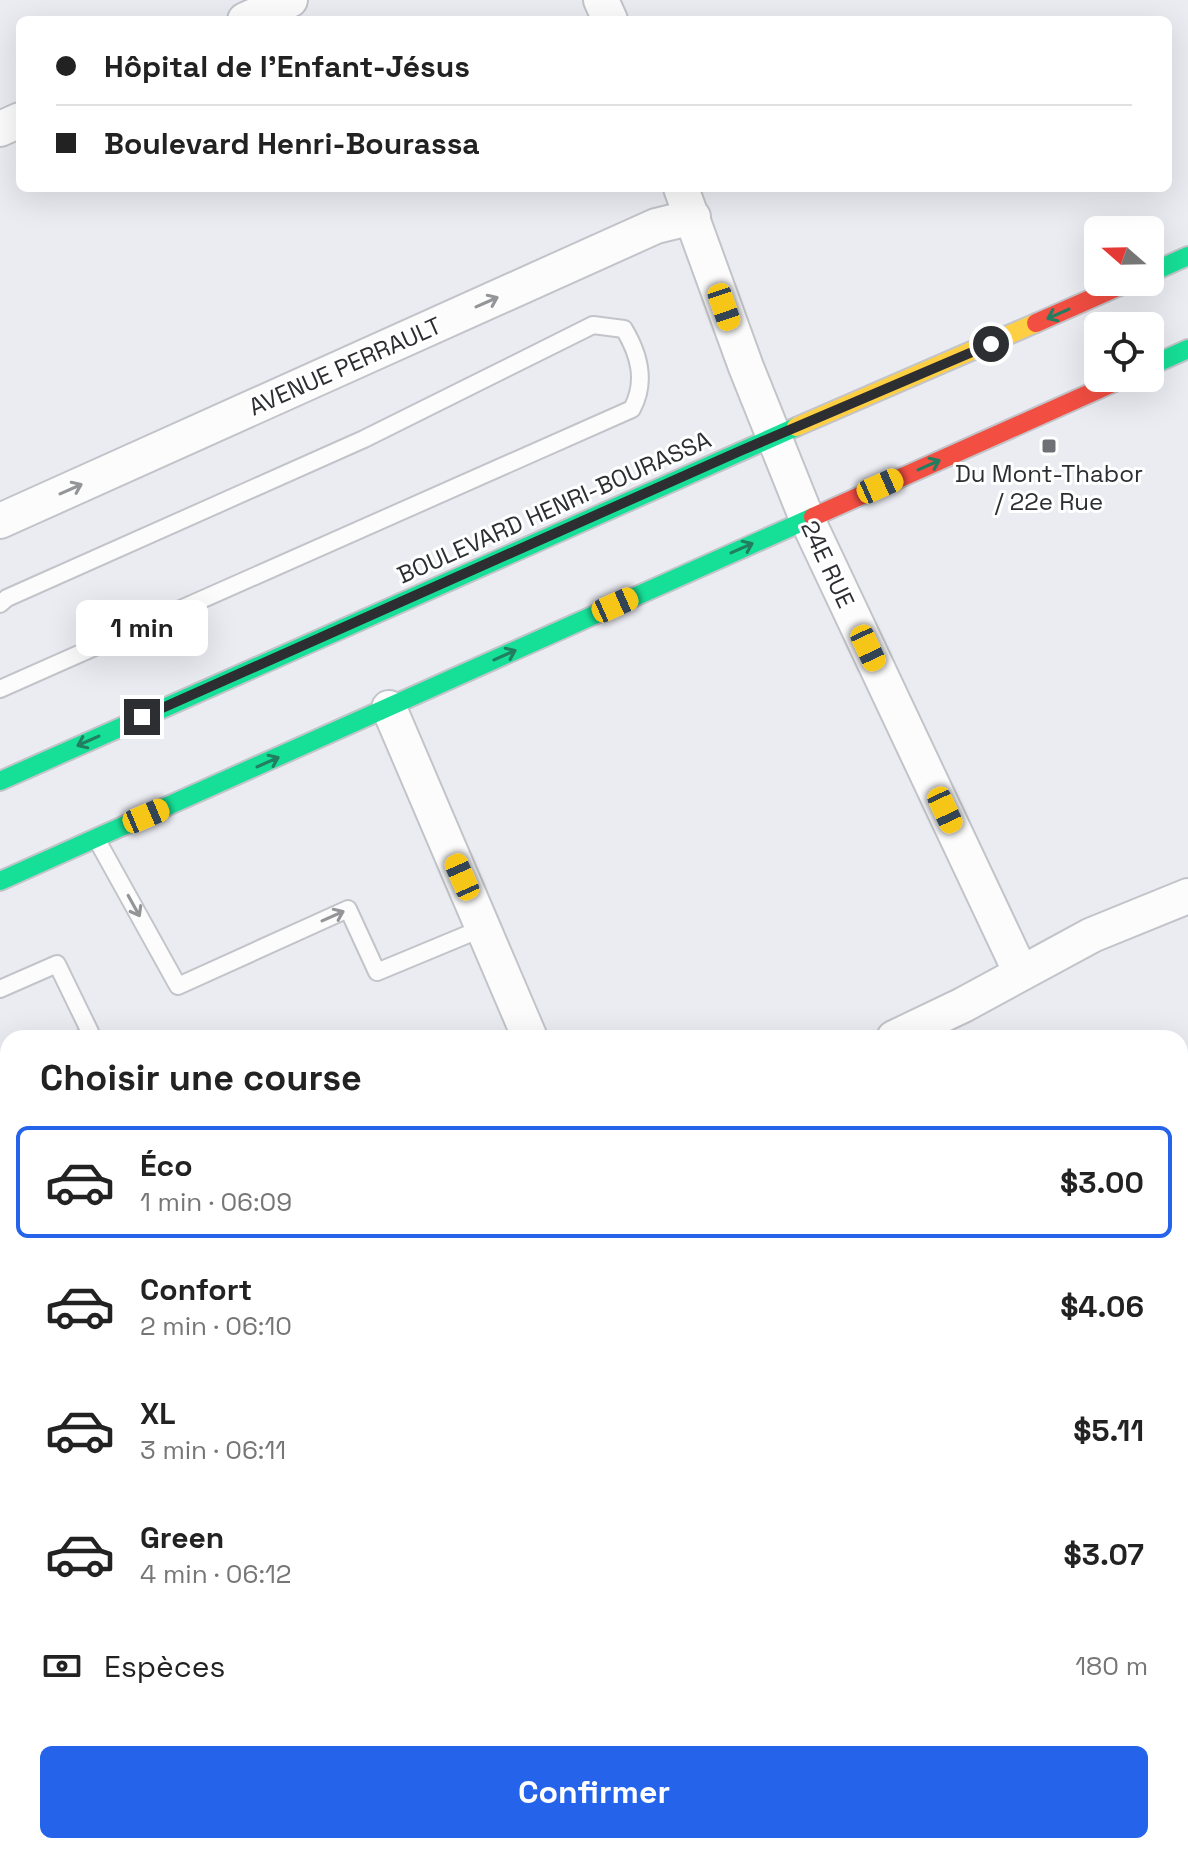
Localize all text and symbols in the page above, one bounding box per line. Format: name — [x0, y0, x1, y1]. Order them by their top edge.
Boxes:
text: Hôpital de l'Enfant-Jésus — [104, 47, 470, 86]
text: Boulevard Henri-Bourassa — [104, 124, 480, 163]
north arrow — [1084, 216, 1164, 296]
map controls — [1084, 216, 1164, 392]
car — [705, 280, 743, 334]
one-way arrow — [475, 294, 499, 309]
one-way arrow — [1046, 307, 1070, 322]
street label: AVENUE PERRAULT — [244, 310, 446, 422]
button: locate — [1084, 312, 1164, 392]
route start — [973, 326, 1009, 362]
street label: BOULEVARD HENRI-BOURASSA — [392, 424, 716, 590]
marker: Du Mont-Thabor / 22e Rue — [1040, 437, 1058, 455]
one-way arrow — [916, 456, 941, 471]
place label: Du Mont-Thabor / 22e Rue — [955, 458, 1143, 517]
car — [853, 465, 907, 507]
one-way arrow — [59, 481, 83, 496]
street label: 24E RUE — [794, 515, 862, 613]
one-way arrow — [730, 540, 754, 555]
car — [588, 584, 642, 626]
callout: 1 min — [76, 601, 208, 657]
text: 1 min — [110, 611, 174, 645]
car — [847, 621, 889, 675]
one-way arrow — [493, 647, 517, 662]
route end — [124, 699, 160, 735]
one-way arrow — [77, 735, 101, 750]
one-way arrow — [256, 754, 280, 769]
car — [924, 783, 966, 837]
car — [119, 796, 173, 836]
car — [441, 850, 483, 904]
one-way arrow — [127, 894, 142, 918]
one-way arrow — [320, 908, 344, 923]
text: Choisir une course — [40, 1055, 362, 1101]
icon: car — [44, 1146, 116, 1218]
text: Éco — [140, 1146, 193, 1185]
text: $3.00 — [1060, 1163, 1144, 1202]
text: 1 min · 06:09 — [140, 1185, 292, 1219]
icon: car — [44, 1270, 116, 1342]
text: Confort — [140, 1270, 252, 1309]
text: $4.06 — [1060, 1287, 1144, 1326]
text: 2 min · 06:10 — [140, 1309, 292, 1343]
icon: car — [44, 1394, 116, 1466]
text: XL — [140, 1394, 176, 1433]
text: $5.11 — [1073, 1411, 1144, 1450]
text: 3 min · 06:11 — [140, 1433, 286, 1467]
icon: car — [44, 1518, 116, 1590]
text: Green — [140, 1518, 224, 1557]
text: $3.07 — [1064, 1535, 1144, 1574]
text: 4 min · 06:12 — [140, 1557, 292, 1591]
icon: cash — [40, 1644, 84, 1688]
text: Espèces — [104, 1647, 225, 1686]
text: 180 m — [1075, 1649, 1148, 1683]
button: Confirmer — [40, 1746, 1148, 1838]

